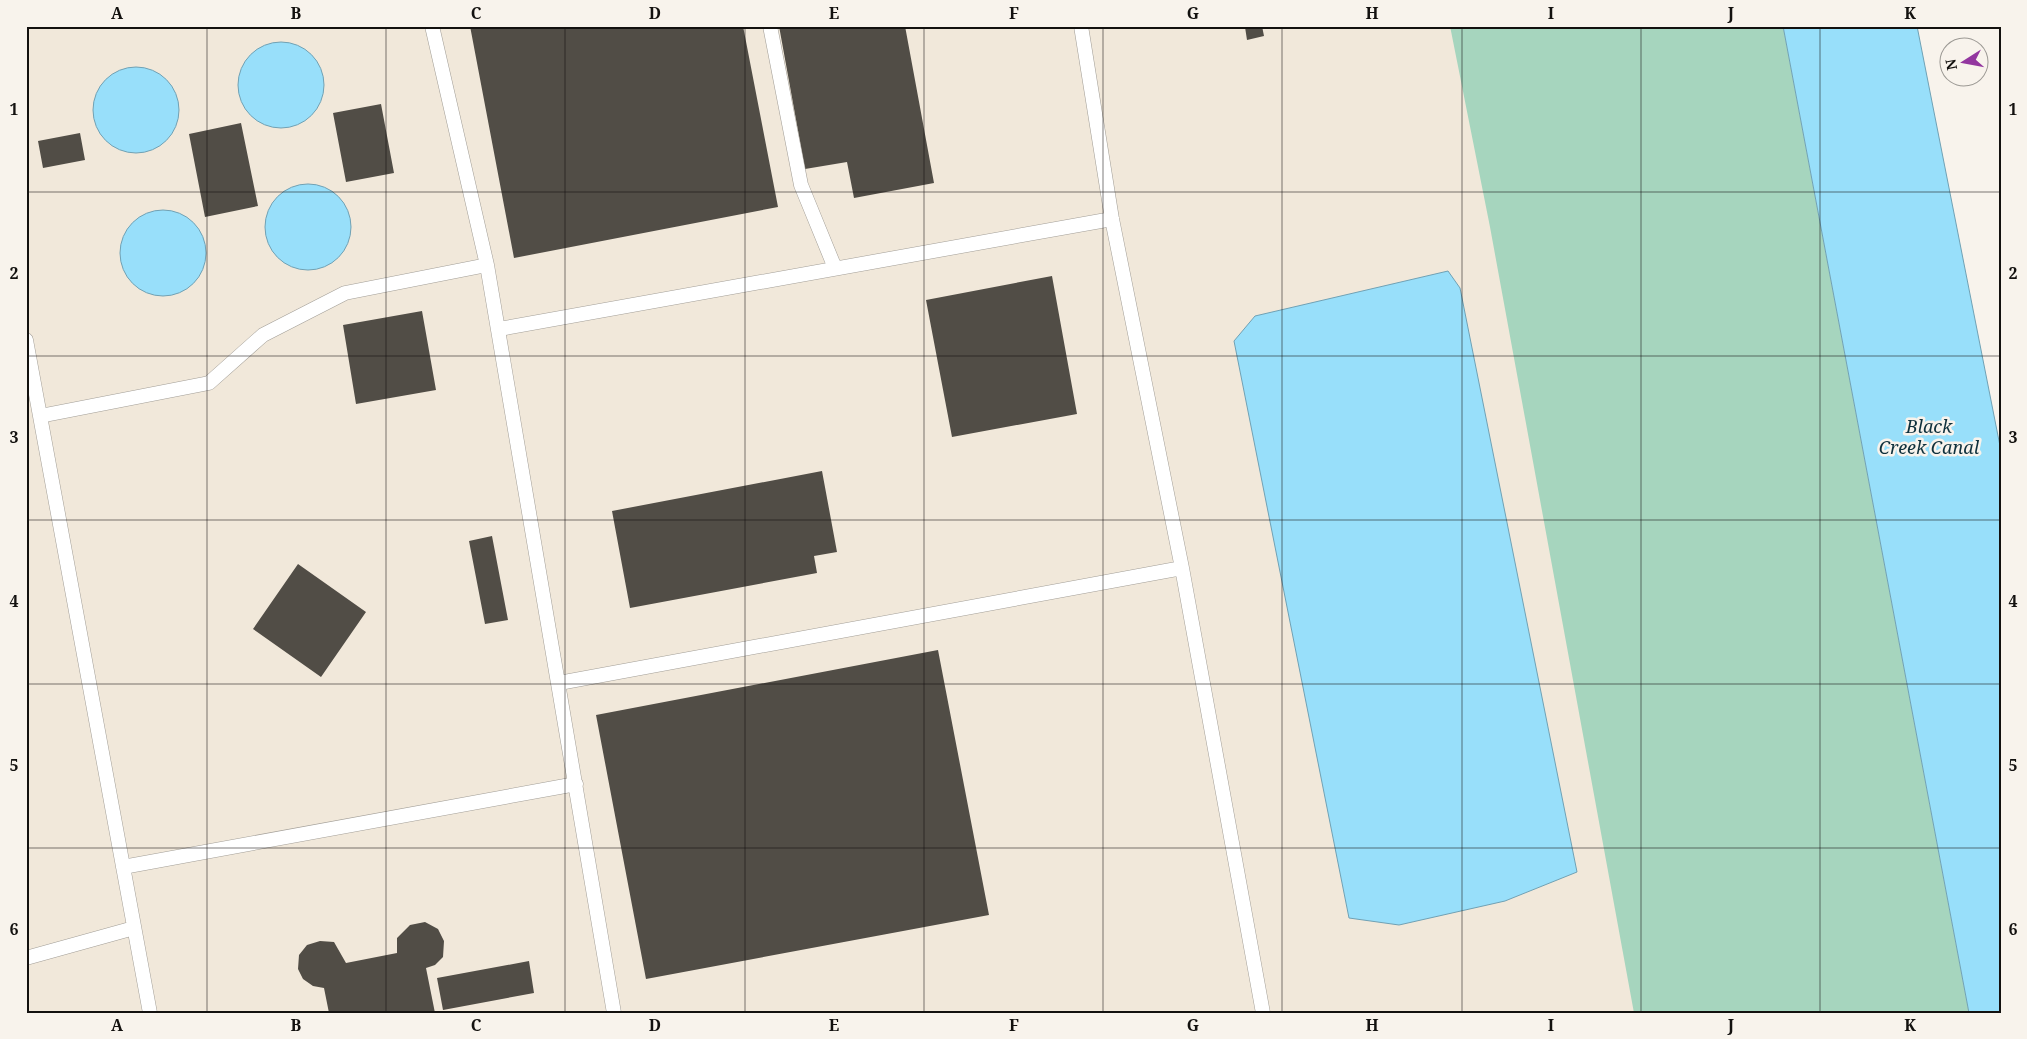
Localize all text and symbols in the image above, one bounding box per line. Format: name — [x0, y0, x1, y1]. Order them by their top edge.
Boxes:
text: A — [111, 2, 124, 24]
text: B — [291, 2, 302, 24]
text: C — [471, 2, 482, 24]
text: D — [649, 2, 661, 24]
text: E — [829, 2, 839, 24]
text: F — [1009, 2, 1019, 24]
text: G — [1187, 2, 1199, 24]
text: H — [1365, 2, 1379, 24]
text: I — [1548, 2, 1554, 24]
text: J — [1727, 2, 1735, 24]
text: K — [1904, 2, 1916, 24]
north arrow — [1940, 38, 1990, 88]
text: N — [1940, 57, 1961, 72]
text: 1 — [9, 98, 19, 120]
text: 1 — [2008, 98, 2018, 120]
text: 2 — [9, 262, 19, 284]
text: 2 — [2008, 262, 2018, 284]
water label: Black Creek Canal — [1879, 414, 1980, 459]
text: 3 — [9, 426, 19, 448]
text: 3 — [2008, 426, 2018, 448]
text: 4 — [9, 590, 19, 612]
text: 4 — [2008, 590, 2018, 612]
text: 5 — [9, 754, 19, 776]
text: 5 — [2008, 754, 2018, 776]
text: 6 — [9, 918, 19, 940]
text: 6 — [2008, 918, 2018, 940]
text: A — [111, 1014, 124, 1036]
text: B — [291, 1014, 302, 1036]
text: C — [471, 1014, 482, 1036]
text: D — [649, 1014, 661, 1036]
text: E — [829, 1014, 839, 1036]
text: F — [1009, 1014, 1019, 1036]
text: G — [1187, 1014, 1199, 1036]
text: H — [1365, 1014, 1379, 1036]
text: I — [1548, 1014, 1554, 1036]
text: J — [1727, 1014, 1735, 1036]
text: K — [1904, 1014, 1916, 1036]

